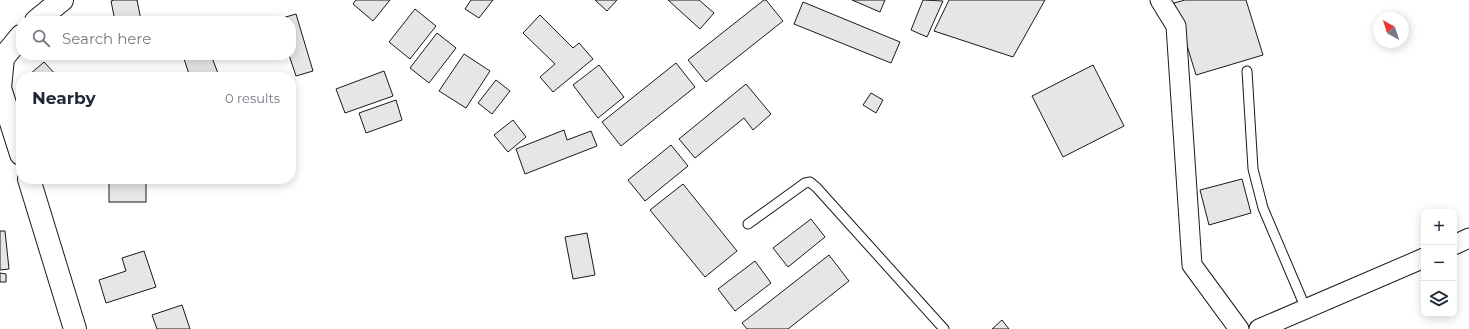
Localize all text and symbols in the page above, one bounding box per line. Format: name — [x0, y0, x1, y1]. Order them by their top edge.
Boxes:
north arrow — [1373, 12, 1409, 48]
search box — [16, 16, 296, 60]
icon: search — [30, 27, 52, 49]
text: Search here — [62, 29, 151, 48]
text: Nearby — [32, 88, 96, 108]
text: 0 results — [225, 90, 280, 106]
map controls — [1421, 209, 1457, 317]
button: + — [1421, 209, 1457, 245]
button: − — [1421, 245, 1457, 281]
button: layers — [1421, 281, 1457, 317]

